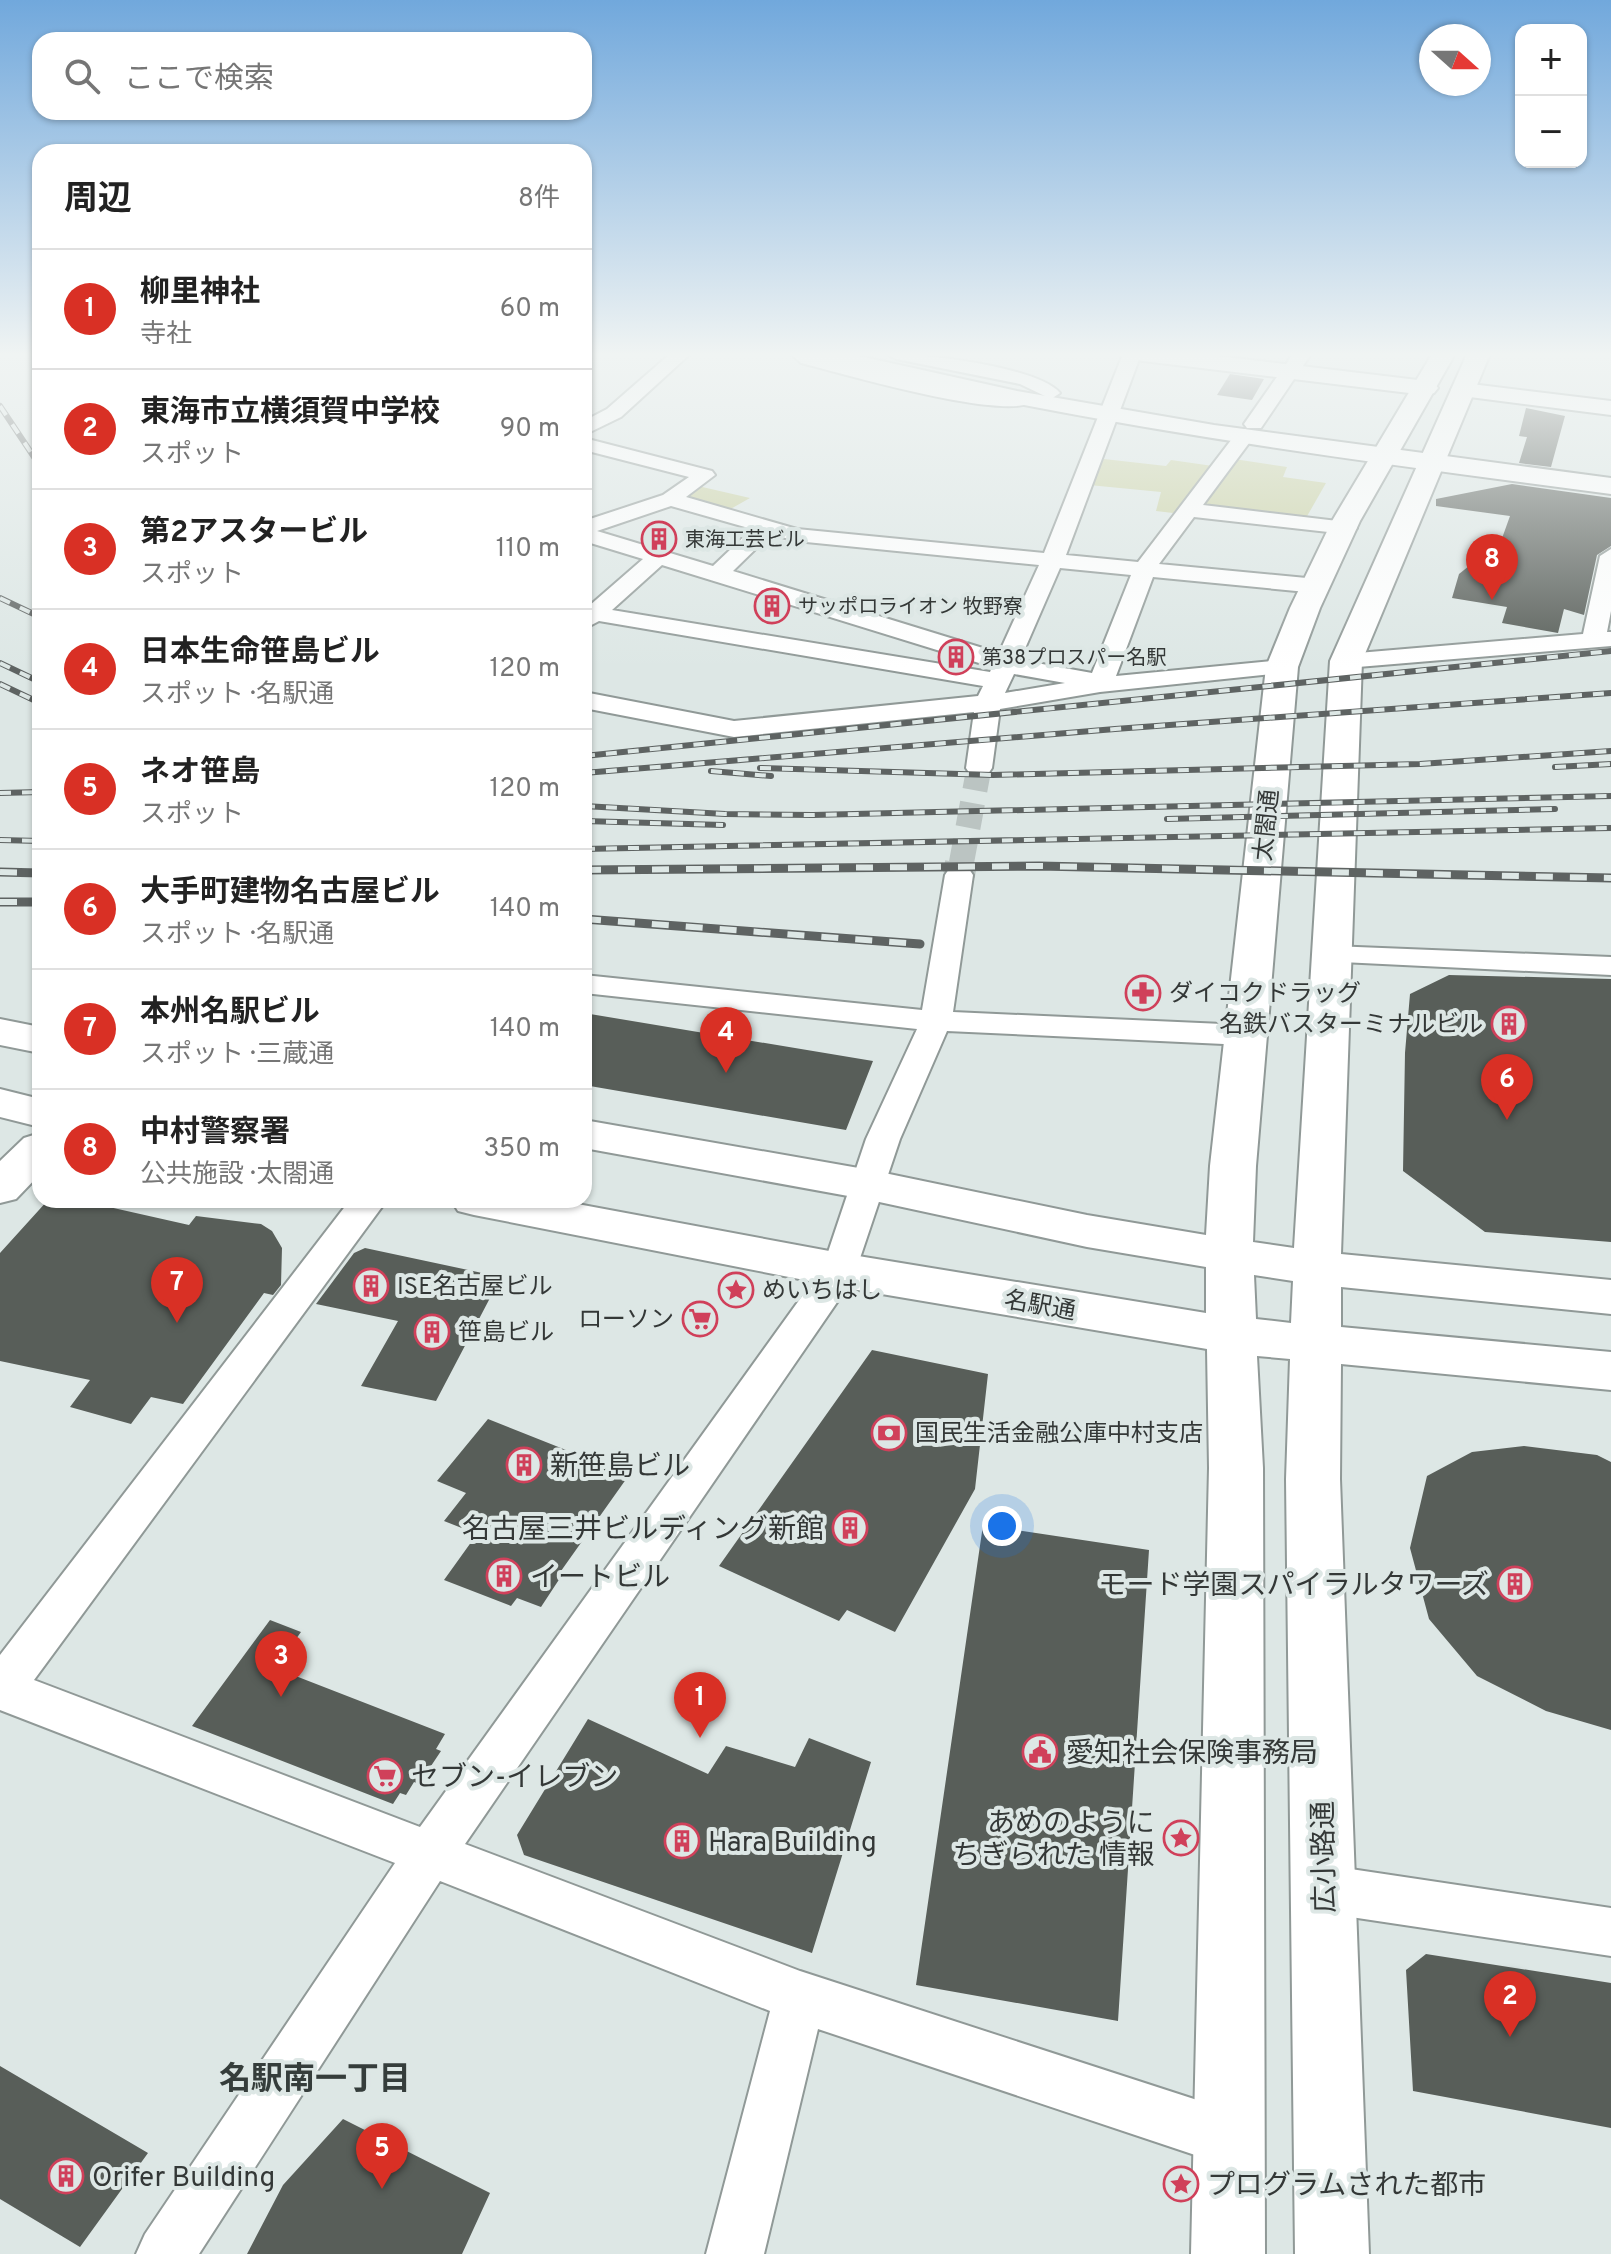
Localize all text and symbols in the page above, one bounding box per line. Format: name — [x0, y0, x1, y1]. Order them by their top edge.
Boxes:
north arrow — [1419, 24, 1491, 96]
map controls — [1515, 24, 1587, 168]
button: + — [1515, 24, 1587, 96]
search box — [32, 32, 592, 120]
icon: search — [60, 54, 104, 98]
text: ここで検索 — [124, 62, 274, 99]
button: − — [1515, 96, 1587, 168]
text: 周辺 — [64, 179, 132, 222]
text: 8件 — [518, 183, 560, 216]
text: 柳里神社 — [140, 275, 260, 312]
text: 1 — [85, 293, 95, 326]
text: 60 m — [500, 293, 560, 326]
text: 寺社 — [140, 319, 192, 352]
text: 東海市立横須賀中学校 — [140, 395, 440, 432]
text: 2 — [82, 413, 98, 446]
text: 90 m — [500, 413, 560, 446]
text: スポット — [140, 439, 244, 472]
text: 第2アスタービル — [140, 515, 368, 552]
building icon: 東海工芸ビル — [640, 520, 678, 558]
place label: 東海工芸ビル — [685, 528, 805, 554]
text: 3 — [82, 533, 98, 566]
text: 110 m — [496, 533, 560, 566]
pin: 8 — [1466, 534, 1518, 600]
text: スポット — [140, 559, 244, 592]
building icon: サッポロライオン 牧野寮 — [753, 587, 791, 625]
place label: サッポロライオン 牧野寮 — [798, 595, 1023, 621]
text: 日本生命笹島ビル — [140, 635, 380, 672]
building icon: 第38プロスパー名駅 — [937, 638, 975, 676]
place label: 第38プロスパー名駅 — [982, 646, 1166, 672]
text: 4 — [82, 653, 98, 686]
text: 120 m — [490, 653, 560, 686]
text: スポット · 名駅通 — [140, 679, 334, 712]
text: ネオ笹島 — [140, 755, 260, 792]
text: 5 — [82, 773, 98, 806]
text: 120 m — [490, 773, 560, 806]
street label: 太閤通 — [1249, 788, 1287, 863]
text: スポット — [140, 799, 244, 832]
text: 大手町建物名古屋ビル — [140, 875, 440, 912]
text: 6 — [82, 893, 98, 926]
text: 140 m — [490, 893, 560, 926]
text: スポット · 名駅通 — [140, 919, 334, 952]
pharmacy icon: ダイコクドラッグ — [1124, 974, 1162, 1012]
place label: ダイコクドラッグ — [1169, 980, 1361, 1010]
text: 本州名駅ビル — [140, 995, 320, 1032]
building icon: 名鉄バスターミナルビル — [1490, 1005, 1528, 1043]
pin: 4 — [700, 1007, 752, 1073]
place label: 名鉄バスターミナルビル — [1219, 1011, 1483, 1041]
text: 7 — [83, 1013, 97, 1046]
text: 140 m — [490, 1013, 560, 1046]
text: スポット · 三蔵通 — [140, 1039, 334, 1072]
pin: 6 — [1481, 1054, 1533, 1120]
text: 中村警察署 — [140, 1115, 290, 1152]
text: 8 — [82, 1133, 98, 1166]
text: 350 m — [483, 1133, 560, 1166]
text: 公共施設 · 太閤通 — [140, 1159, 334, 1192]
pin: 7 — [151, 1257, 203, 1323]
building icon: ISE名古屋ビル — [352, 1267, 390, 1305]
place icon: めいちはし — [717, 1271, 755, 1309]
place label: ISE名古屋ビル — [397, 1273, 553, 1303]
place label: めいちはし — [762, 1277, 882, 1307]
street label: 名駅通 — [1002, 1286, 1078, 1328]
supermarket icon: ローソン — [681, 1300, 719, 1338]
place label: ローソン — [578, 1306, 674, 1336]
building icon: 笹島ビル — [413, 1313, 451, 1351]
place label: 笹島ビル — [458, 1319, 554, 1349]
bank icon: 国民生活金融公庫中村支店 — [870, 1414, 908, 1452]
place label: 国民生活金融公庫中村支店 — [915, 1420, 1203, 1450]
building icon: 新笹島ビル — [505, 1446, 543, 1484]
place label: 新笹島ビル — [550, 1450, 690, 1486]
your location — [982, 1506, 1022, 1546]
building icon: 名古屋三井ビルディング新館 — [831, 1509, 869, 1547]
place label: 名古屋三井ビルディング新館 — [462, 1513, 824, 1549]
building icon: イートビル — [485, 1557, 523, 1595]
place label: イートビル — [530, 1561, 670, 1597]
building icon: モード学園スパイラルタワーズ — [1496, 1565, 1534, 1603]
place label: モード学園スパイラルタワーズ — [1098, 1569, 1489, 1605]
pin: 3 — [255, 1631, 307, 1697]
pin: 1 — [674, 1672, 726, 1738]
public building icon: 愛知社会保険事務局 — [1021, 1733, 1059, 1771]
place label: 愛知社会保険事務局 — [1066, 1737, 1318, 1773]
supermarket icon: セブン-イレブン — [366, 1757, 404, 1795]
place label: セブン-イレブン — [411, 1761, 618, 1797]
street label: 広小路通 — [1307, 1801, 1345, 1913]
place label: あめのように ちぎられた 情報 — [952, 1807, 1155, 1875]
place icon: あめのように ちぎられた 情報 — [1162, 1819, 1200, 1857]
building icon: Hara Building — [663, 1822, 701, 1860]
place label: Hara Building — [708, 1826, 877, 1862]
pin: 2 — [1484, 1971, 1536, 2037]
district label: 名駅南一丁目 — [219, 2061, 411, 2101]
pin: 5 — [356, 2123, 408, 2189]
building icon: Orifer Building — [47, 2157, 85, 2195]
place label: Orifer Building — [92, 2161, 275, 2197]
place icon: プログラムされた都市 — [1162, 2165, 1200, 2203]
place label: プログラムされた都市 — [1207, 2169, 1486, 2205]

